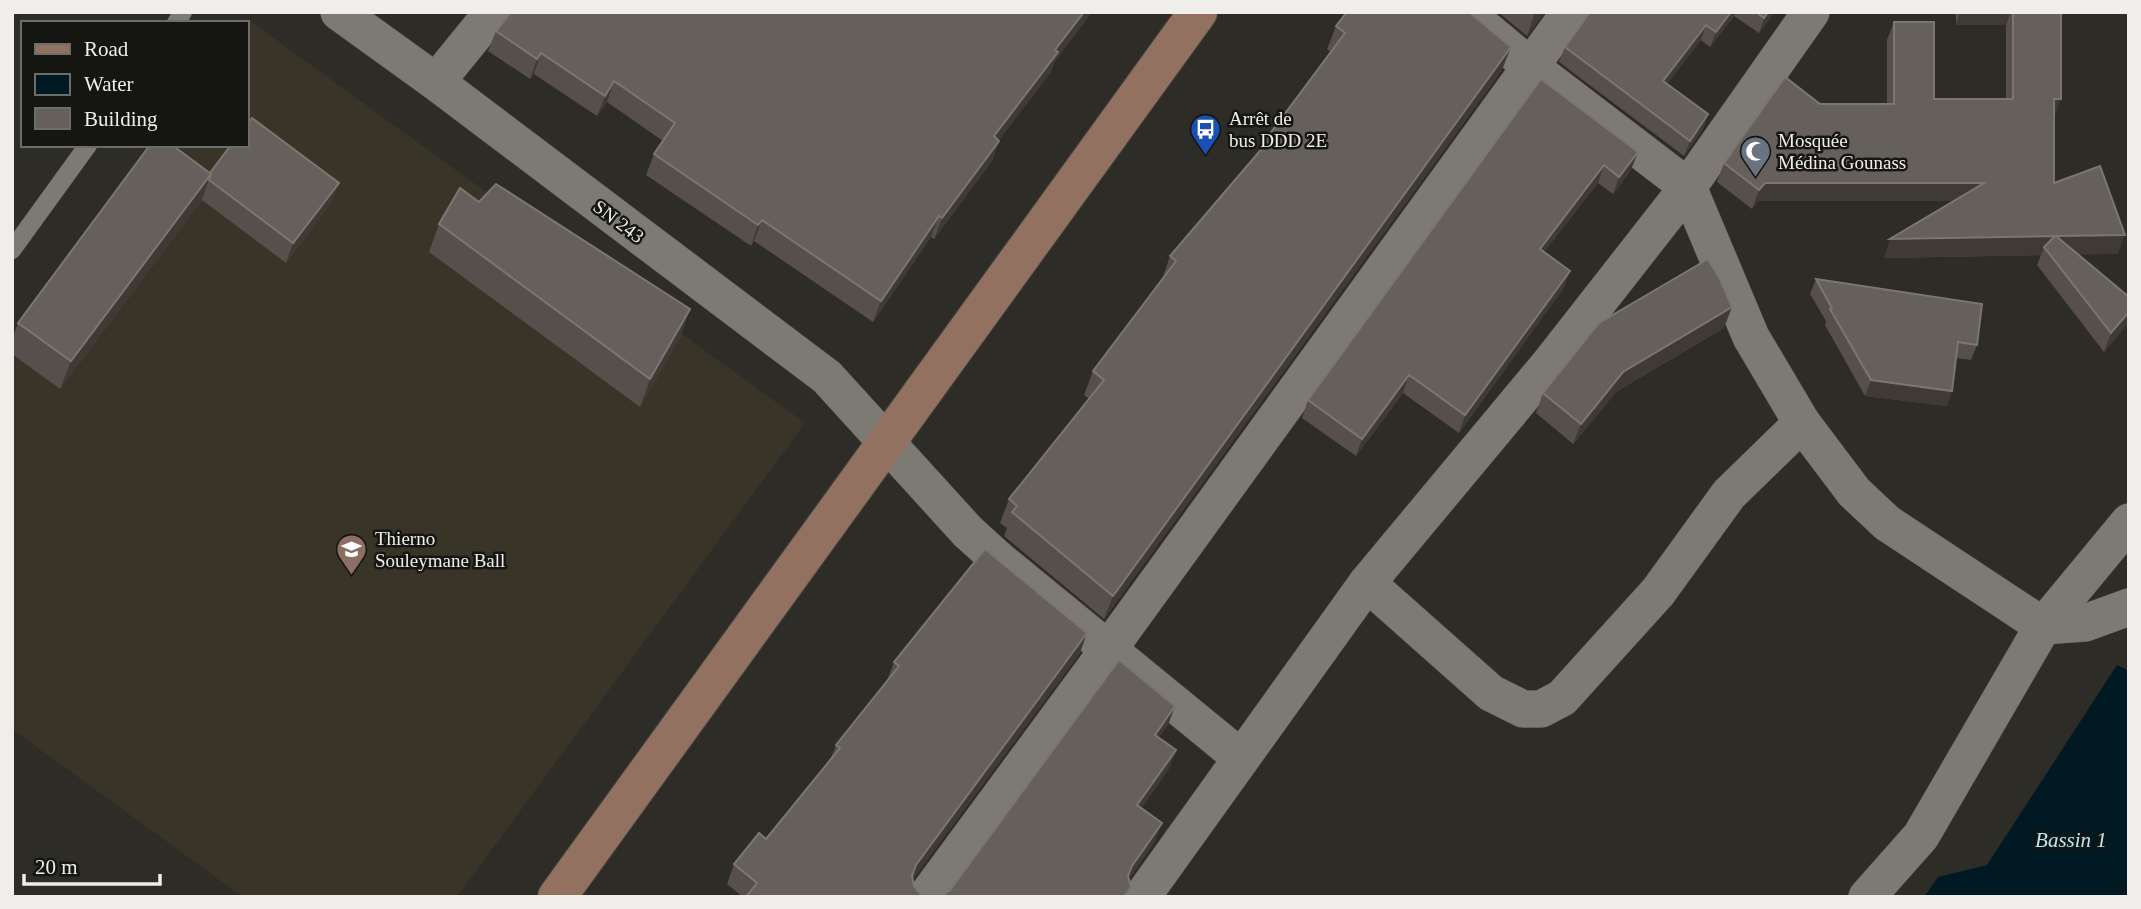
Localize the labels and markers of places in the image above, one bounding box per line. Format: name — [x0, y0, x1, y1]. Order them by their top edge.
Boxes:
place label: Arrêt de bus DDD 2E — [1229, 108, 1327, 151]
bus stop icon: Arrêt de bus DDD 2E — [1189, 112, 1223, 156]
place label: Mosquée Médina Gounass — [1778, 130, 1906, 173]
mosque icon: Mosquée Médina Gounass — [1738, 134, 1772, 178]
place label: Thierno Souleymane Ball — [375, 528, 505, 571]
school or university icon: Thierno Souleymane Ball — [335, 532, 369, 576]

